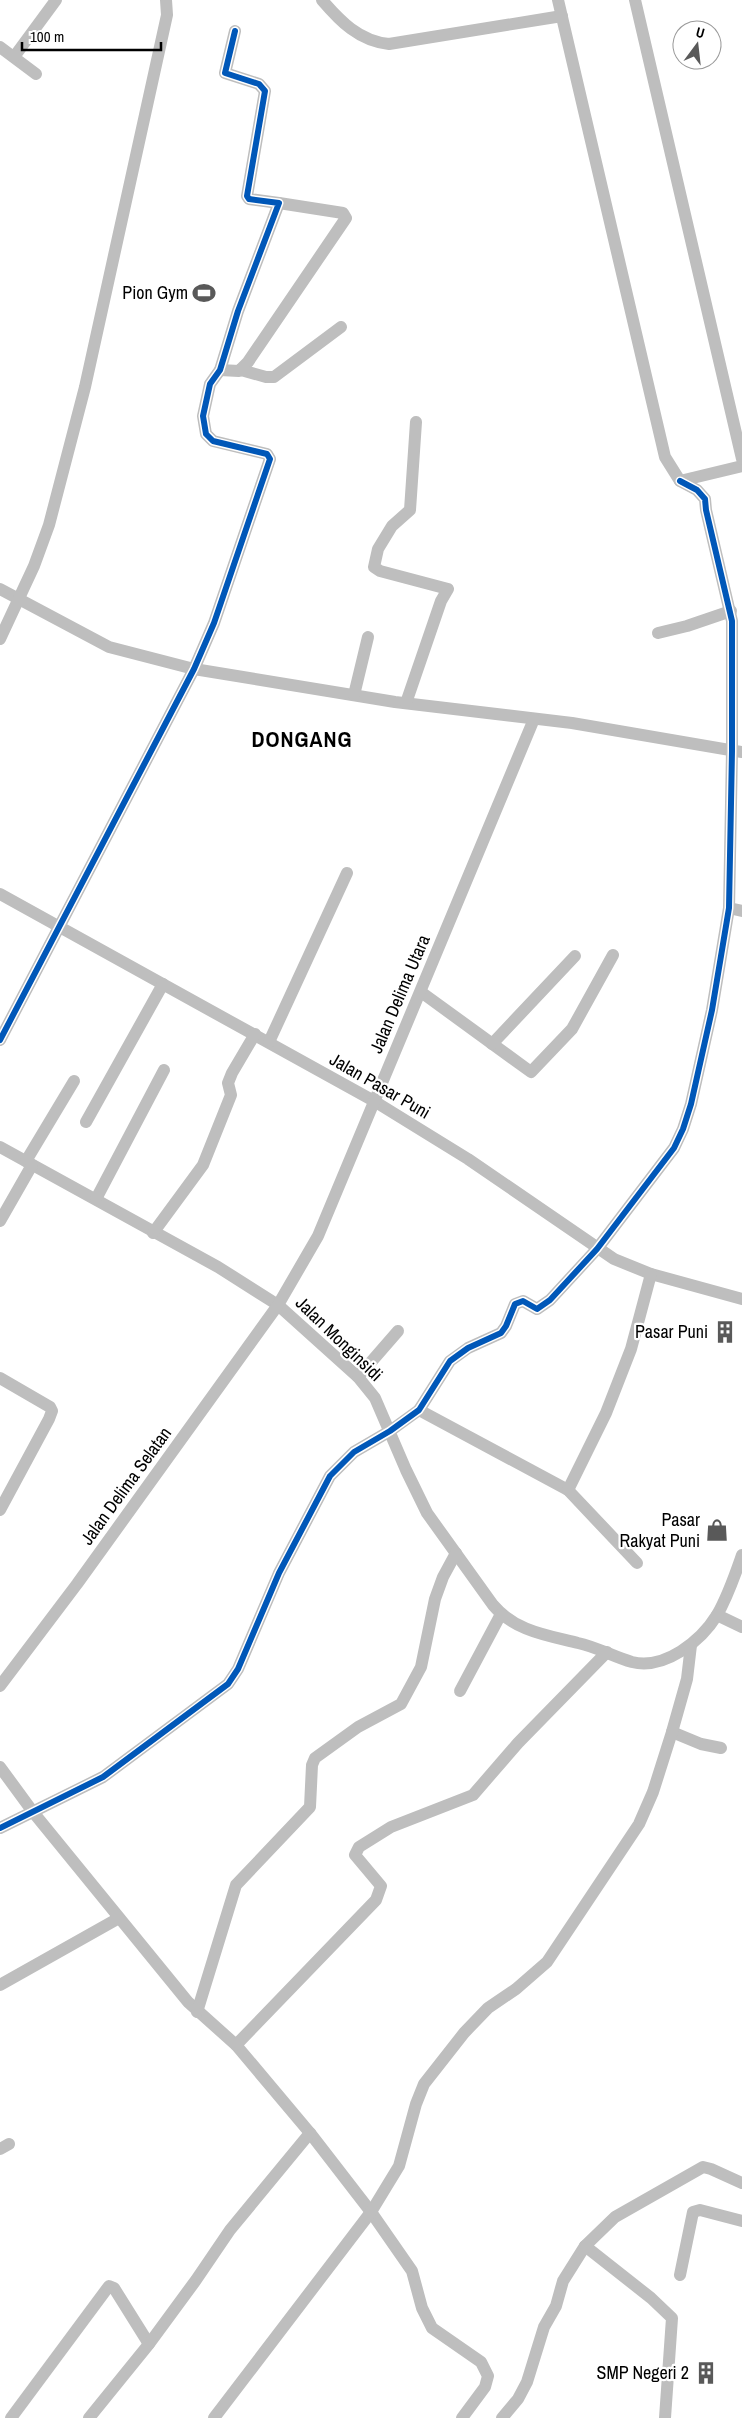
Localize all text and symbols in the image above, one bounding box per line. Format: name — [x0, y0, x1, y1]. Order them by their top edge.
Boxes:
scale bar — [22, 20, 161, 52]
north arrow — [672, 20, 722, 70]
text: U — [694, 23, 707, 42]
text: 100 m — [30, 26, 64, 47]
place label: Pion Gym — [122, 280, 188, 305]
sports icon: Pion Gym — [191, 280, 217, 306]
district label: DONGANG — [251, 724, 353, 754]
street label: Jalan Delima Utara — [363, 931, 436, 1057]
street label: Jalan Pasar Puni — [325, 1047, 435, 1124]
street label: Jalan Monginsidi — [290, 1291, 388, 1387]
place label: Pasar Puni — [635, 1319, 708, 1344]
building icon: Pasar Puni — [712, 1319, 738, 1345]
street label: Jalan Delima Selatan — [74, 1422, 177, 1550]
place label: Pasar Rakyat Puni — [620, 1507, 700, 1553]
shop icon: Pasar Rakyat Puni — [704, 1517, 730, 1543]
place label: SMP Negeri 2 — [597, 2360, 689, 2385]
building icon: SMP Negeri 2 — [693, 2360, 719, 2386]

